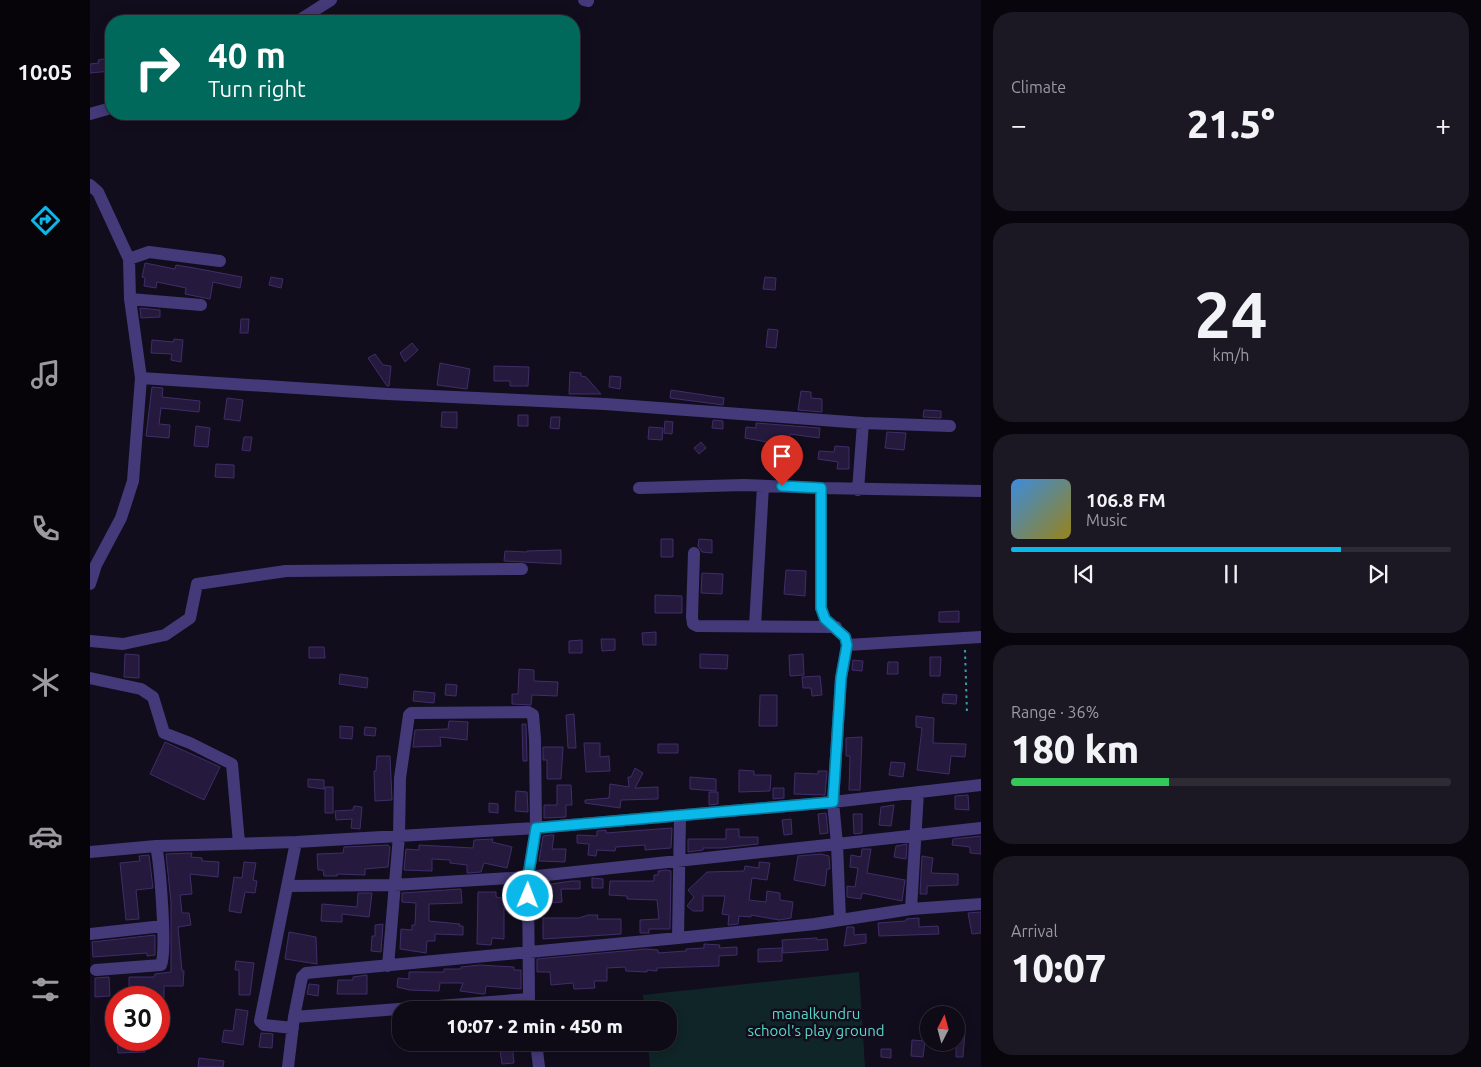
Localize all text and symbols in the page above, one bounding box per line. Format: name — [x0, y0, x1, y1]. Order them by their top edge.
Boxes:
icon: right — [125, 35, 190, 100]
text: 40 m — [208, 35, 286, 75]
text: 10:05 — [17, 59, 73, 84]
text: Turn right — [208, 76, 306, 101]
text: Climate — [1011, 78, 1066, 96]
text: 21.5° — [1187, 103, 1275, 145]
text: − — [1011, 109, 1027, 140]
text: + — [1435, 109, 1451, 140]
icon: directions — [28, 203, 63, 238]
text: 24 — [1194, 277, 1268, 350]
text: km/h — [1213, 346, 1249, 364]
icon: music — [28, 357, 63, 392]
pin — [761, 435, 803, 486]
icon: arrive — [768, 442, 796, 470]
text: 106.8 FM — [1086, 489, 1166, 511]
icon: phone — [28, 511, 63, 546]
text: Music — [1086, 511, 1127, 529]
icon: previous — [1070, 560, 1098, 588]
icon: pause — [1217, 560, 1245, 588]
icon: next — [1364, 560, 1392, 588]
icon: climate — [28, 665, 63, 700]
text: Range · 36% — [1011, 703, 1099, 721]
text: 180 km — [1011, 728, 1139, 770]
icon: car — [28, 819, 63, 854]
position arrow — [501, 869, 553, 921]
text: Arrival — [1011, 922, 1058, 940]
text: 10:07 — [1011, 947, 1106, 989]
icon: filters — [28, 972, 63, 1007]
speed limit sign: 30 — [105, 986, 170, 1051]
park label: manalkundru school's play ground — [747, 1005, 885, 1039]
north arrow — [920, 1006, 965, 1051]
map controls — [920, 1006, 965, 1051]
text: 10:07 · 2 min · 450 m — [446, 1015, 623, 1037]

